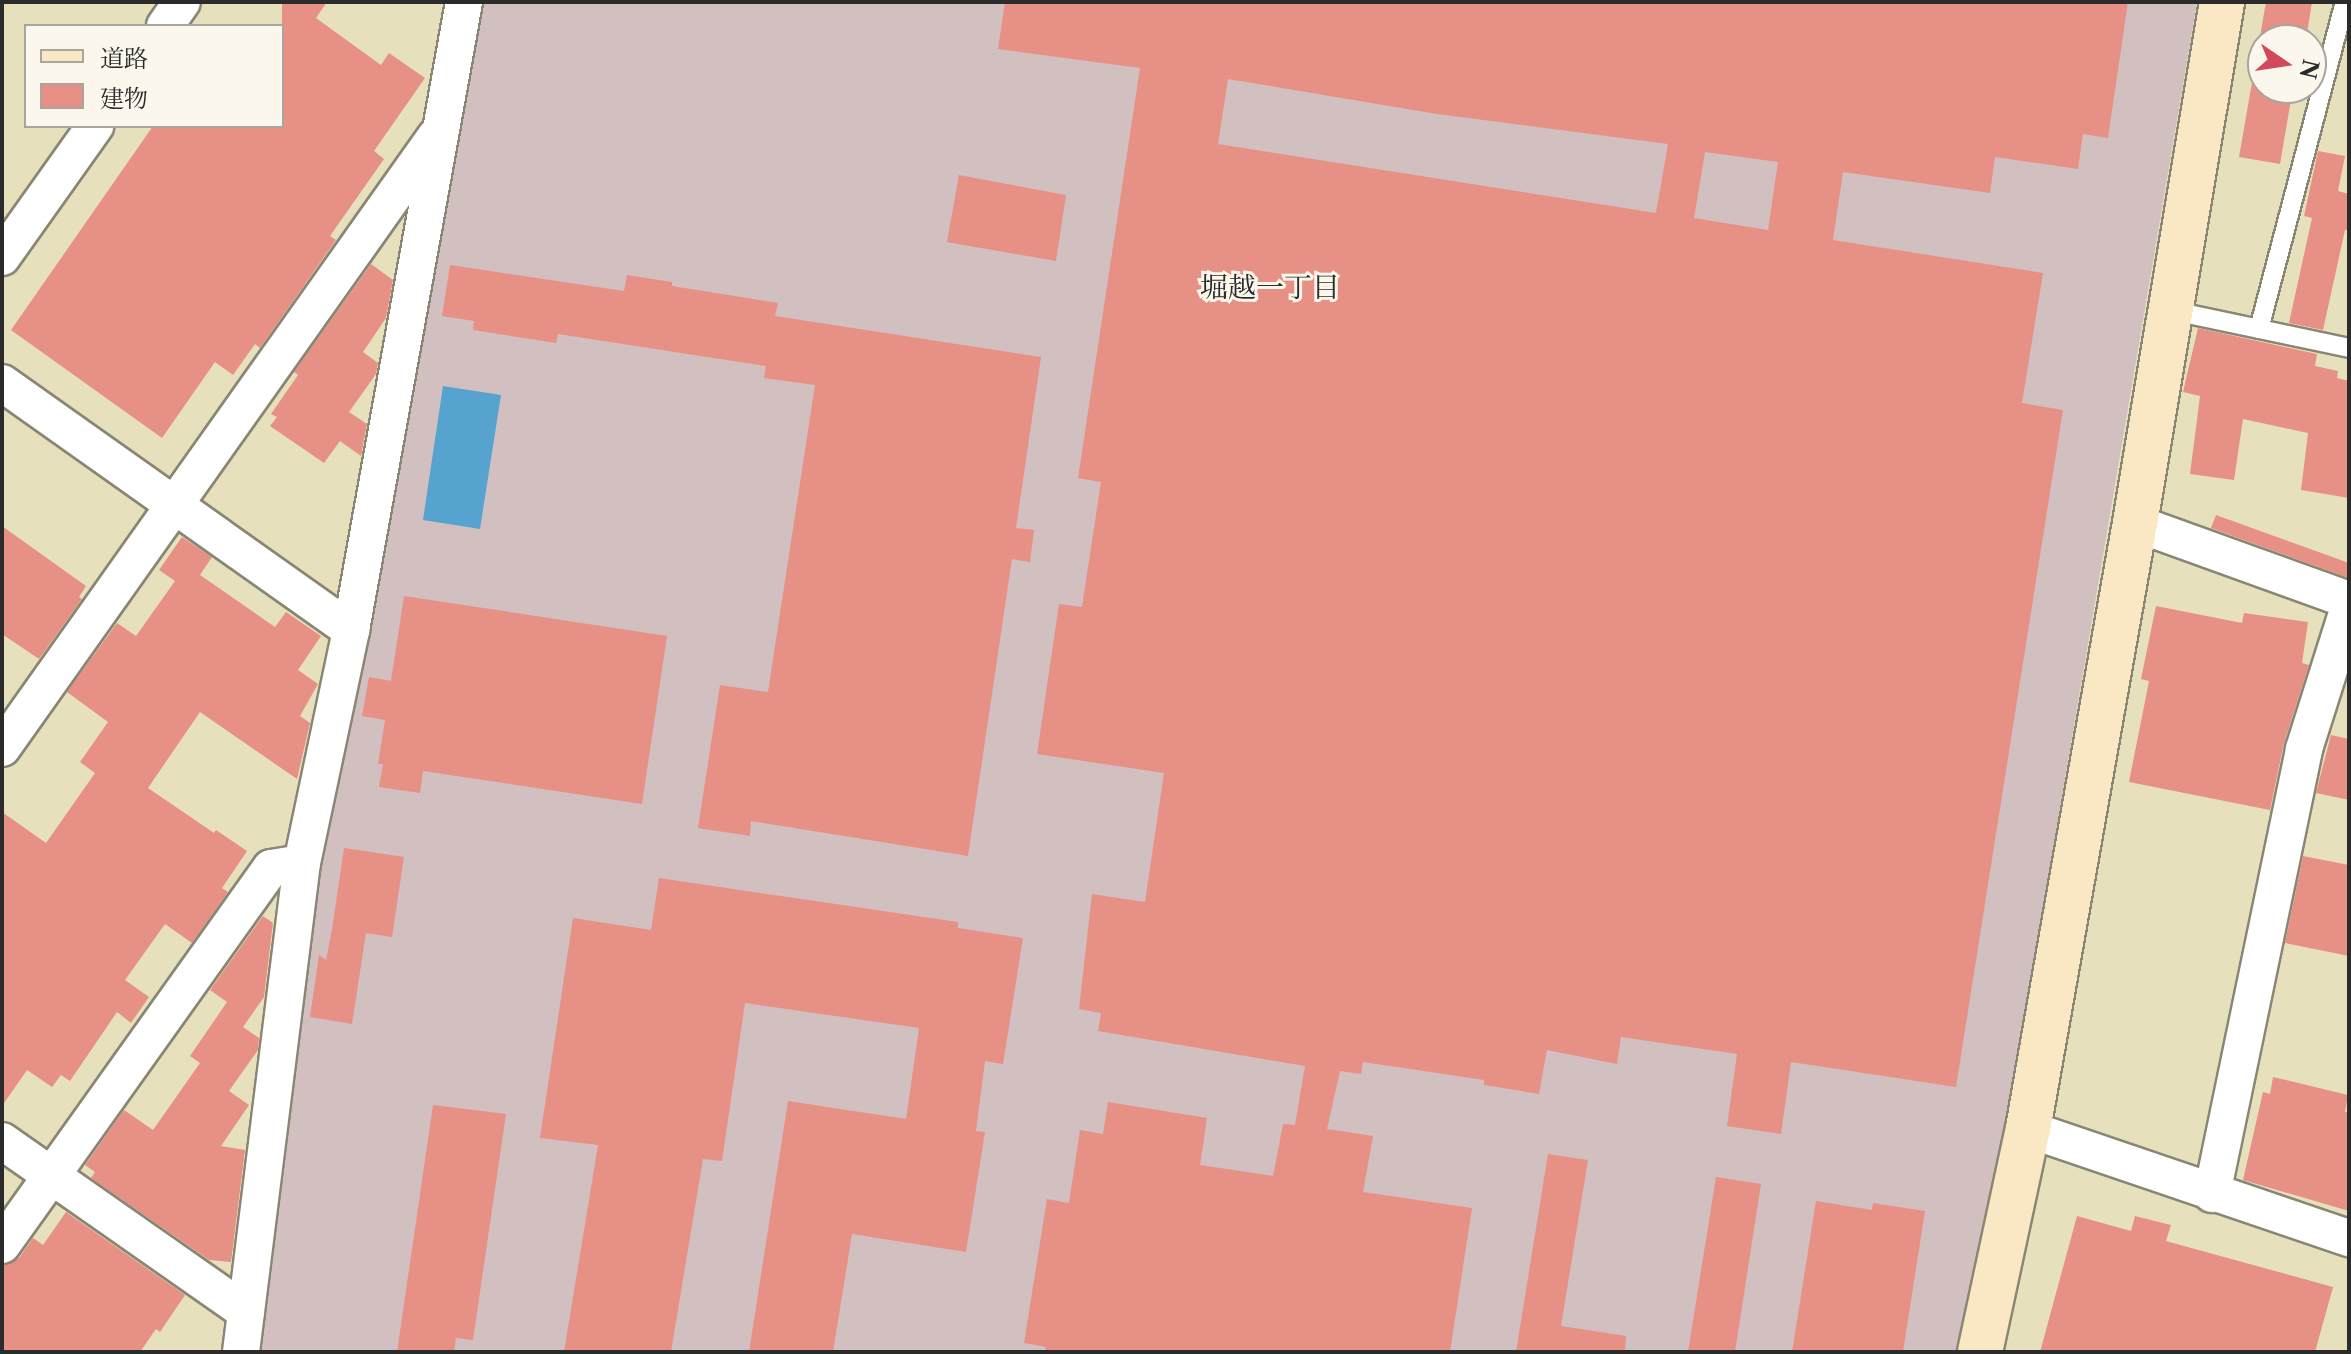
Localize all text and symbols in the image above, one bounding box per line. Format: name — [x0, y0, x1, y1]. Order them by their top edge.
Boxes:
legend — [24, 24, 284, 128]
north arrow — [2247, 24, 2327, 104]
text: 道路 — [100, 44, 148, 73]
text: N — [2294, 57, 2324, 81]
text: 建物 — [100, 84, 148, 113]
district label: 堀越一丁目 — [1200, 270, 1340, 304]

